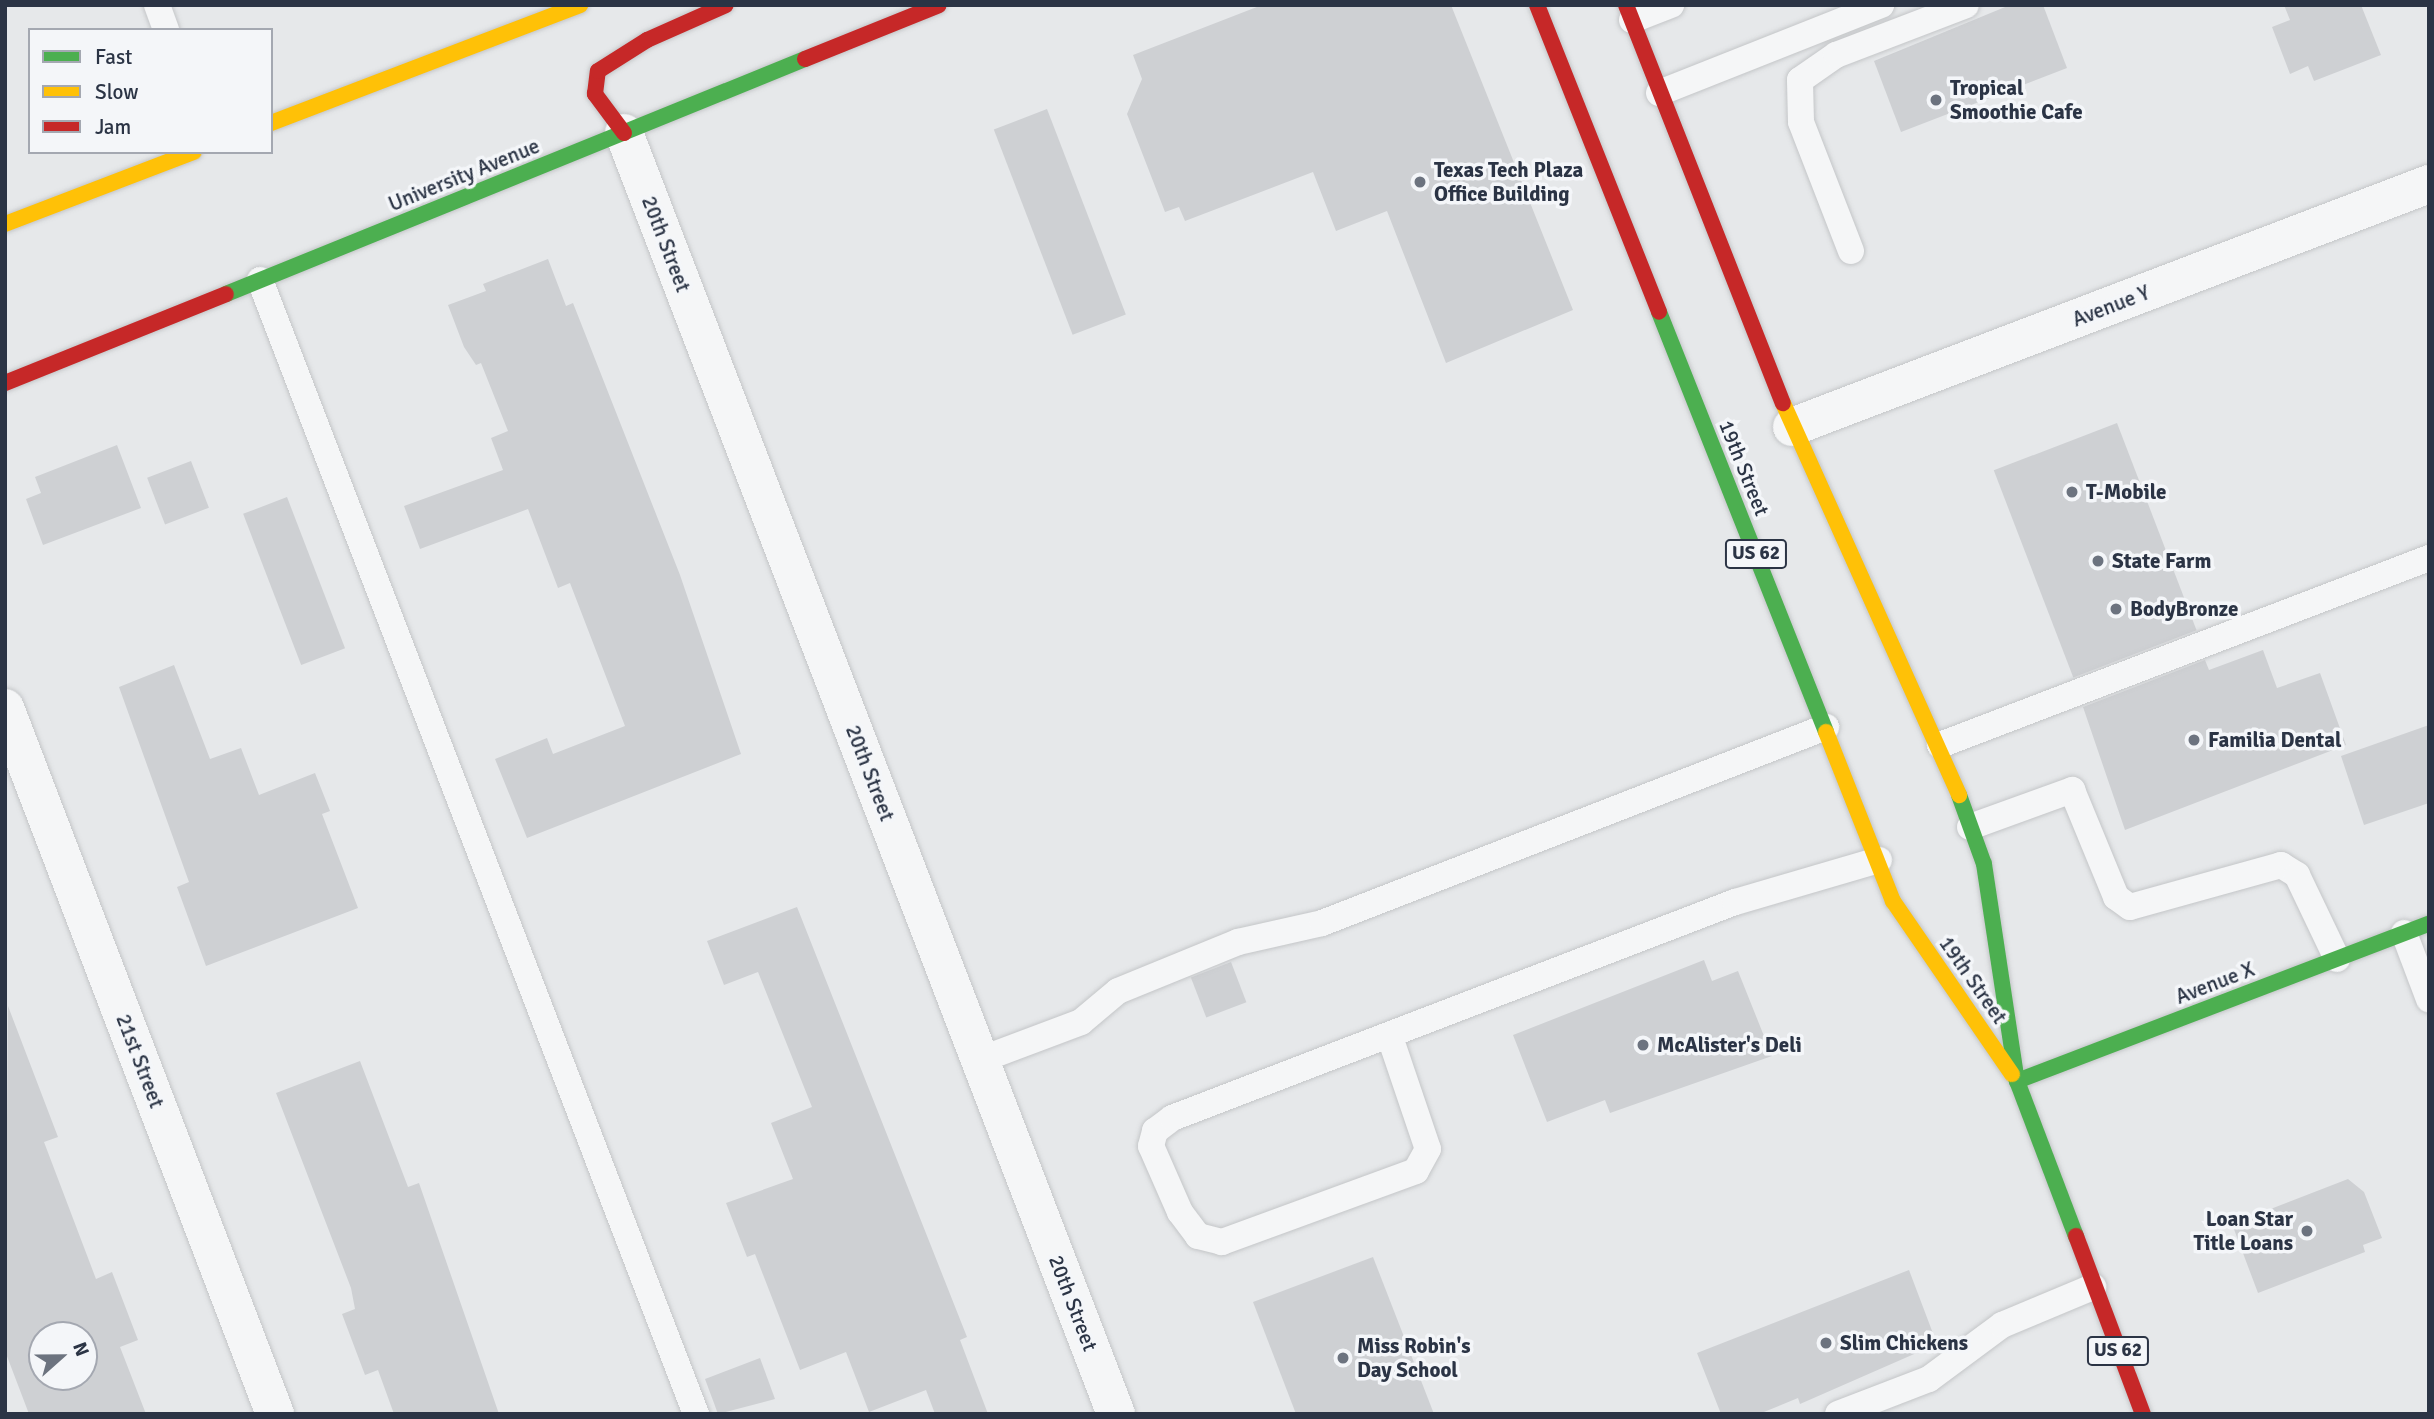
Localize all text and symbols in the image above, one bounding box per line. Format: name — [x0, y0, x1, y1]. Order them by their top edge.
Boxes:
legend — [28, 28, 273, 154]
text: Fast — [95, 44, 132, 70]
place label: Tropical Smoothie Cafe — [1950, 75, 2083, 125]
text: Slow — [95, 79, 139, 105]
marker: Tropical Smoothie Cafe — [1928, 92, 1944, 108]
text: Jam — [95, 114, 131, 140]
street label: University Avenue — [385, 133, 543, 217]
place label: Texas Tech Plaza Office Building — [1434, 157, 1583, 207]
marker: Texas Tech Plaza Office Building — [1412, 174, 1428, 190]
street label: 20th Street — [636, 192, 696, 296]
street label: Avenue Y — [2069, 280, 2153, 332]
street label: 19th Street — [1713, 417, 1775, 519]
place label: T-Mobile — [2086, 479, 2166, 505]
marker: T-Mobile — [2064, 484, 2080, 500]
road number: US 62 — [1724, 538, 1788, 569]
place label: State Farm — [2112, 548, 2211, 574]
marker: State Farm — [2090, 553, 2106, 569]
place label: BodyBronze — [2130, 596, 2239, 622]
marker: BodyBronze — [2108, 601, 2124, 617]
street label: 20th Street — [840, 721, 900, 825]
place label: Familia Dental — [2208, 727, 2342, 753]
marker: Familia Dental — [2186, 732, 2202, 748]
street label: 19th Street — [1934, 931, 2012, 1029]
street label: Avenue X — [2172, 956, 2258, 1010]
street label: 21st Street — [111, 1010, 169, 1112]
place label: McAlister's Deli — [1657, 1032, 1802, 1058]
marker: McAlister's Deli — [1635, 1037, 1651, 1053]
place label: Loan Star Title Loans — [2194, 1206, 2293, 1256]
marker: Loan Star Title Loans — [2299, 1223, 2315, 1239]
street label: 20th Street — [1043, 1251, 1103, 1355]
north arrow — [28, 1321, 98, 1391]
place label: Slim Chickens — [1840, 1330, 1968, 1356]
place label: Miss Robin's Day School — [1357, 1333, 1471, 1383]
marker: Slim Chickens — [1818, 1335, 1834, 1351]
road number: US 62 — [2086, 1336, 2150, 1366]
text: N — [67, 1339, 94, 1360]
marker: Miss Robin's Day School — [1335, 1350, 1351, 1366]

